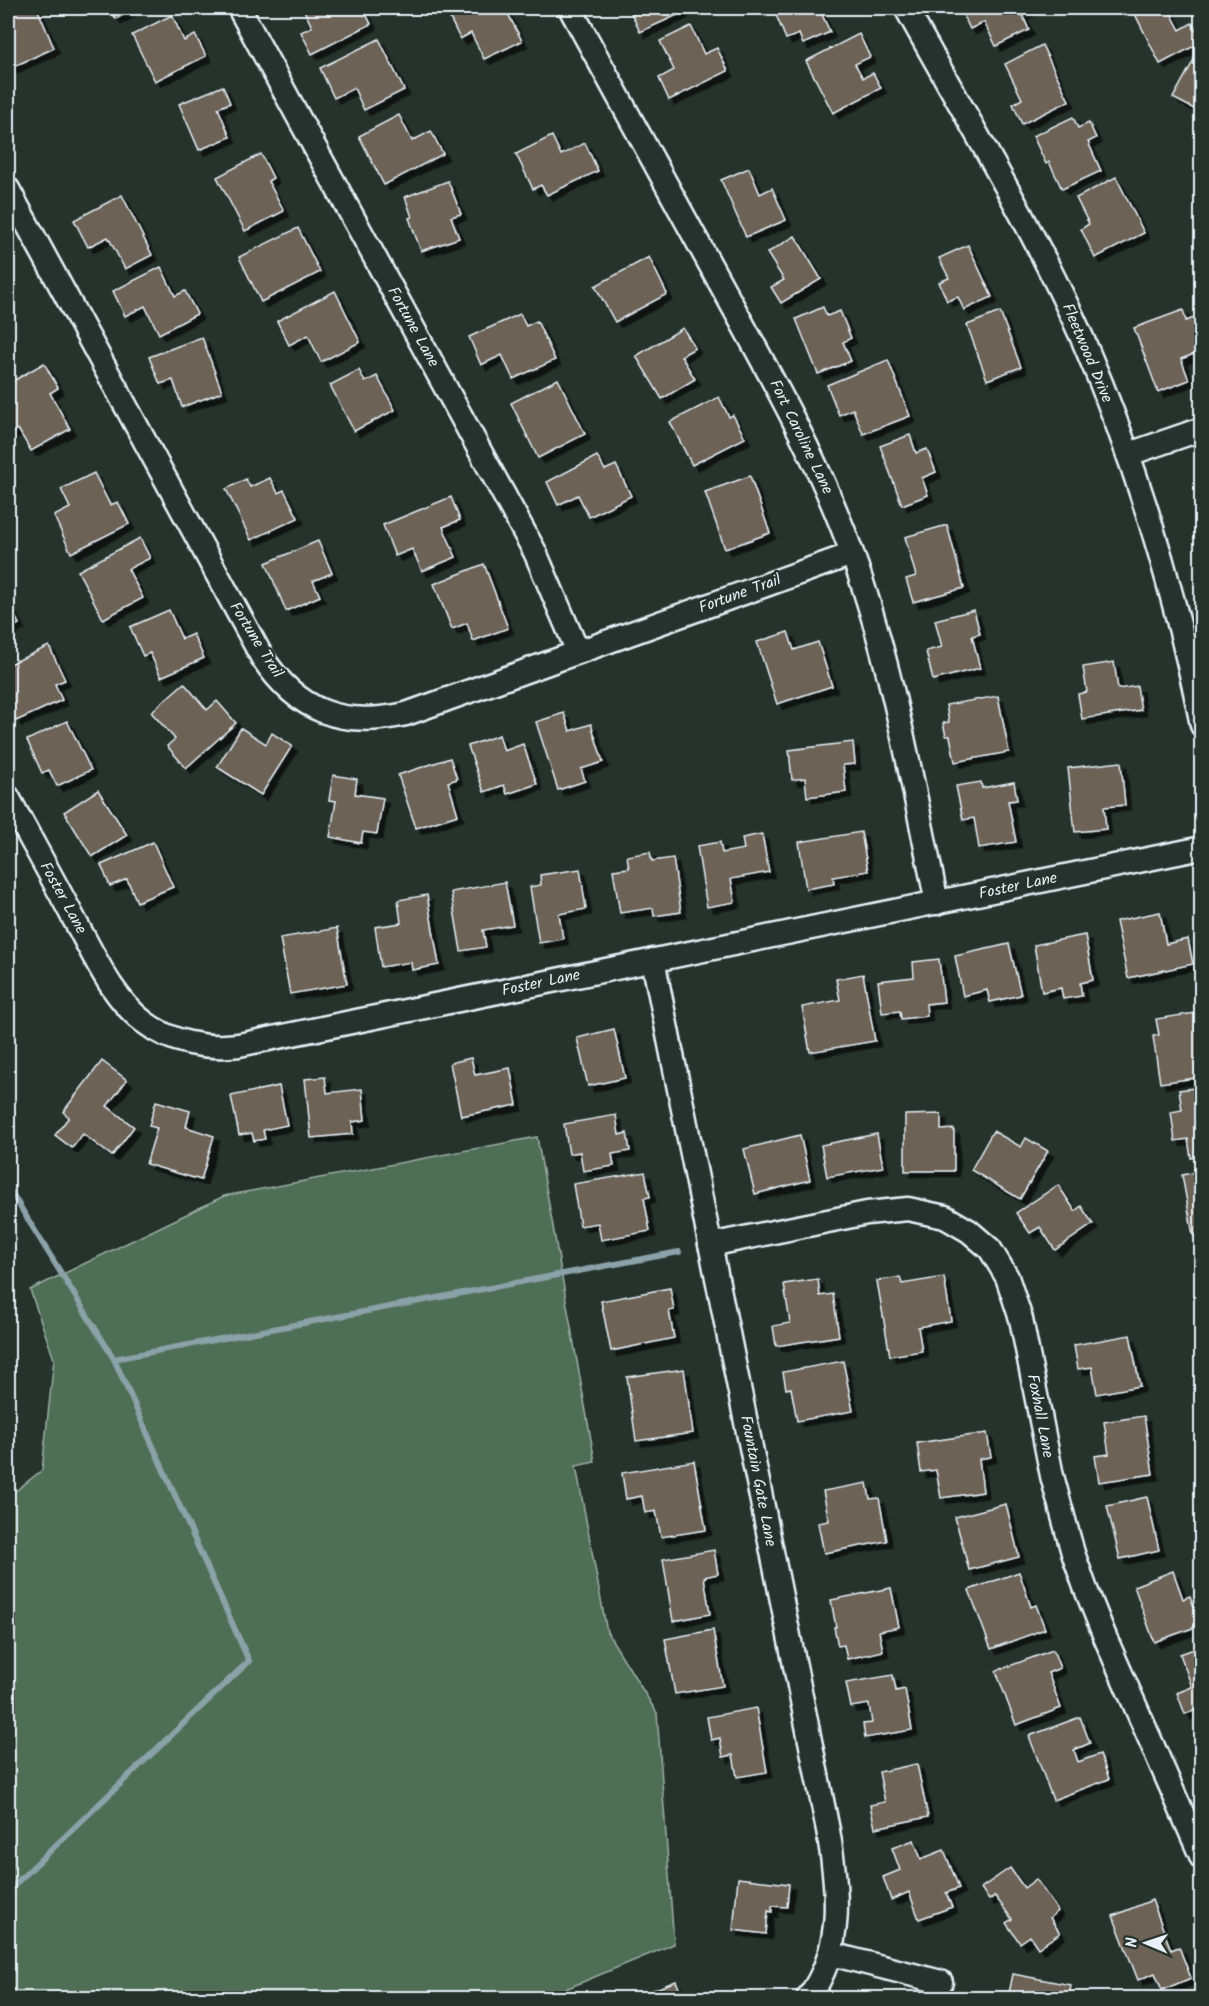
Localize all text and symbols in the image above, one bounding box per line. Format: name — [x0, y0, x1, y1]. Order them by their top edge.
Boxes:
street label: Fortune Lane — [381, 282, 445, 372]
street label: Fleetwood Drive — [1055, 299, 1119, 407]
street label: Fort Caroline Lane — [762, 375, 840, 499]
street label: Fortune Trail — [695, 568, 785, 620]
street label: Fortune Trail — [223, 597, 289, 683]
street label: Foster Lane — [33, 857, 93, 939]
street label: Foster Lane — [977, 866, 1059, 906]
street label: Foster Lane — [500, 963, 582, 1003]
street label: Foxhall Lane — [1020, 1372, 1060, 1460]
street label: Fountain Gate Lane — [733, 1413, 783, 1549]
north arrow — [1116, 1913, 1176, 1973]
text: N — [1120, 1937, 1145, 1948]

